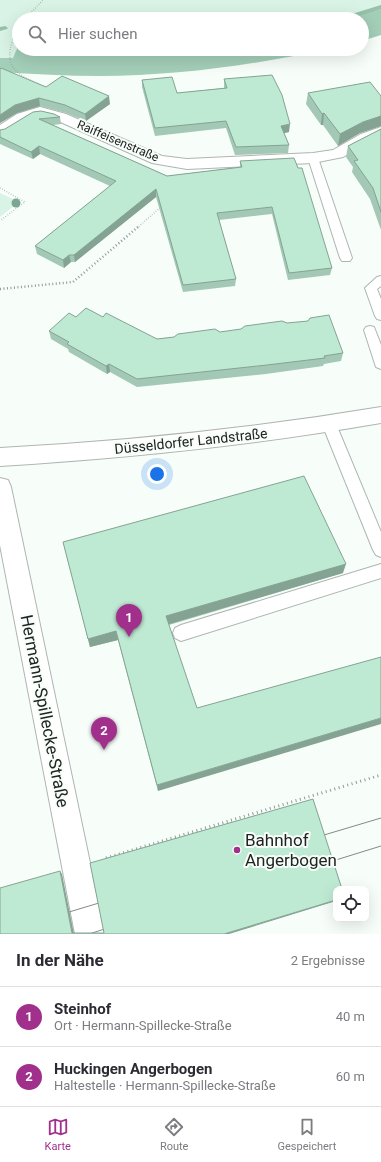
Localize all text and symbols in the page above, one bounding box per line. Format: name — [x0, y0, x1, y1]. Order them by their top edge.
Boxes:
search box — [12, 12, 369, 56]
icon: search — [26, 23, 48, 45]
text: Hier suchen — [58, 25, 137, 43]
street label: Raiffeisenstraße — [75, 117, 161, 165]
street label: Düsseldorfer Landstraße — [114, 425, 268, 457]
your location — [147, 464, 167, 484]
pin: 1 — [116, 604, 142, 637]
street label: Hermann-Spillecke-Straße — [16, 613, 74, 809]
pin: 2 — [91, 717, 117, 750]
place label: Bahnhof Angerbogen — [245, 830, 337, 870]
marker: Bahnhof Angerbogen — [232, 845, 242, 855]
map controls — [333, 886, 369, 922]
button: locate — [333, 886, 369, 922]
text: In der Nähe — [16, 950, 104, 970]
text: 2 Ergebnisse — [291, 953, 365, 968]
text: Steinhof — [54, 1000, 111, 1018]
text: 1 — [25, 1009, 33, 1024]
text: 40 m — [336, 1009, 365, 1024]
text: Ort · Hermann-Spillecke-Straße — [54, 1018, 232, 1033]
text: Huckingen Angerbogen — [54, 1060, 212, 1078]
text: 2 — [25, 1069, 33, 1084]
text: 60 m — [336, 1069, 365, 1084]
text: Haltestelle · Hermann-Spillecke-Straße — [54, 1078, 276, 1093]
tab: Karte — [45, 1116, 71, 1153]
tab: Route — [160, 1116, 188, 1153]
tab: Gespeichert — [278, 1116, 336, 1153]

